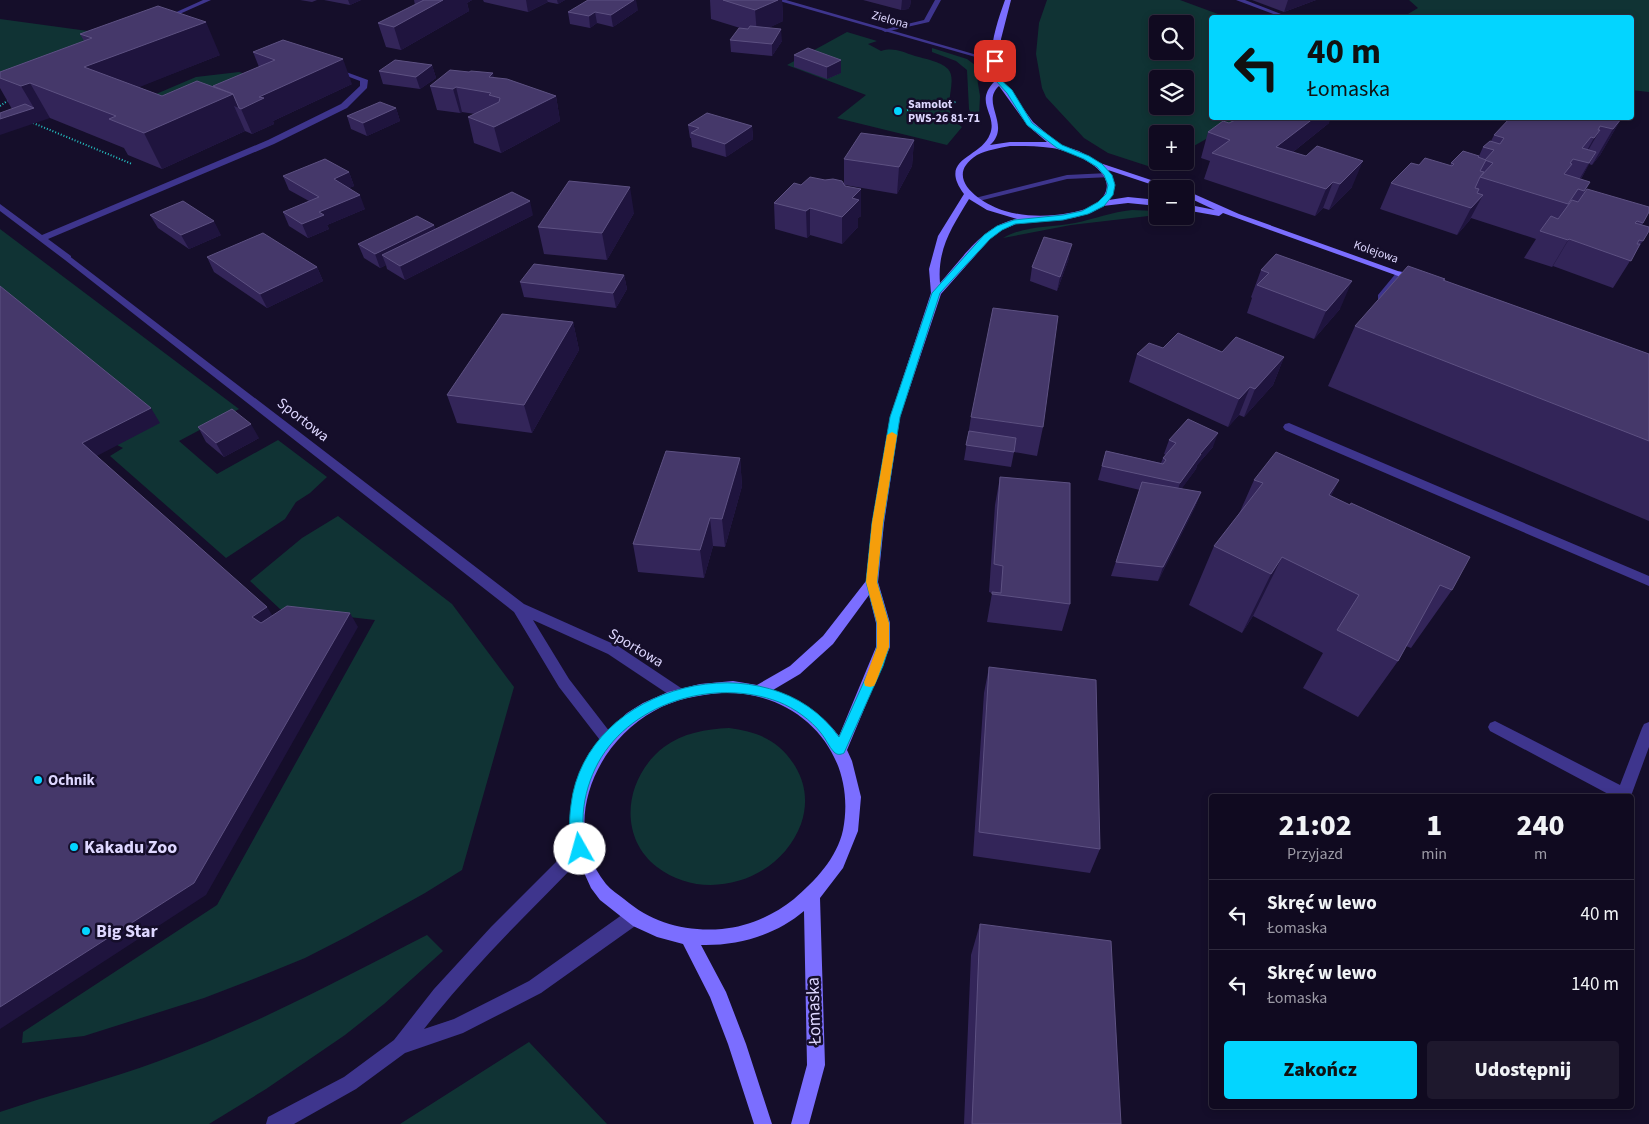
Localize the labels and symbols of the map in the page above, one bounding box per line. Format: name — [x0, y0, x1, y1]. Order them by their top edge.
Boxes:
street label: Zielona — [870, 7, 910, 33]
pin — [974, 40, 1016, 82]
place label: Samolot PWS-26 81-71 — [908, 96, 980, 127]
marker: Samolot PWS-26 81-71 — [892, 105, 904, 117]
street label: Kolejowa — [1351, 236, 1401, 268]
street label: Sportowa — [273, 393, 333, 447]
street label: Sportowa — [605, 623, 667, 673]
place label: Ochnik — [48, 770, 96, 791]
marker: Ochnik — [32, 774, 44, 786]
position arrow — [553, 822, 605, 874]
place label: Kakadu Zoo — [84, 835, 177, 860]
marker: Kakadu Zoo — [68, 841, 80, 853]
place label: Big Star — [96, 919, 159, 944]
marker: Big Star — [80, 925, 92, 937]
street label: Łomaska — [800, 977, 828, 1046]

